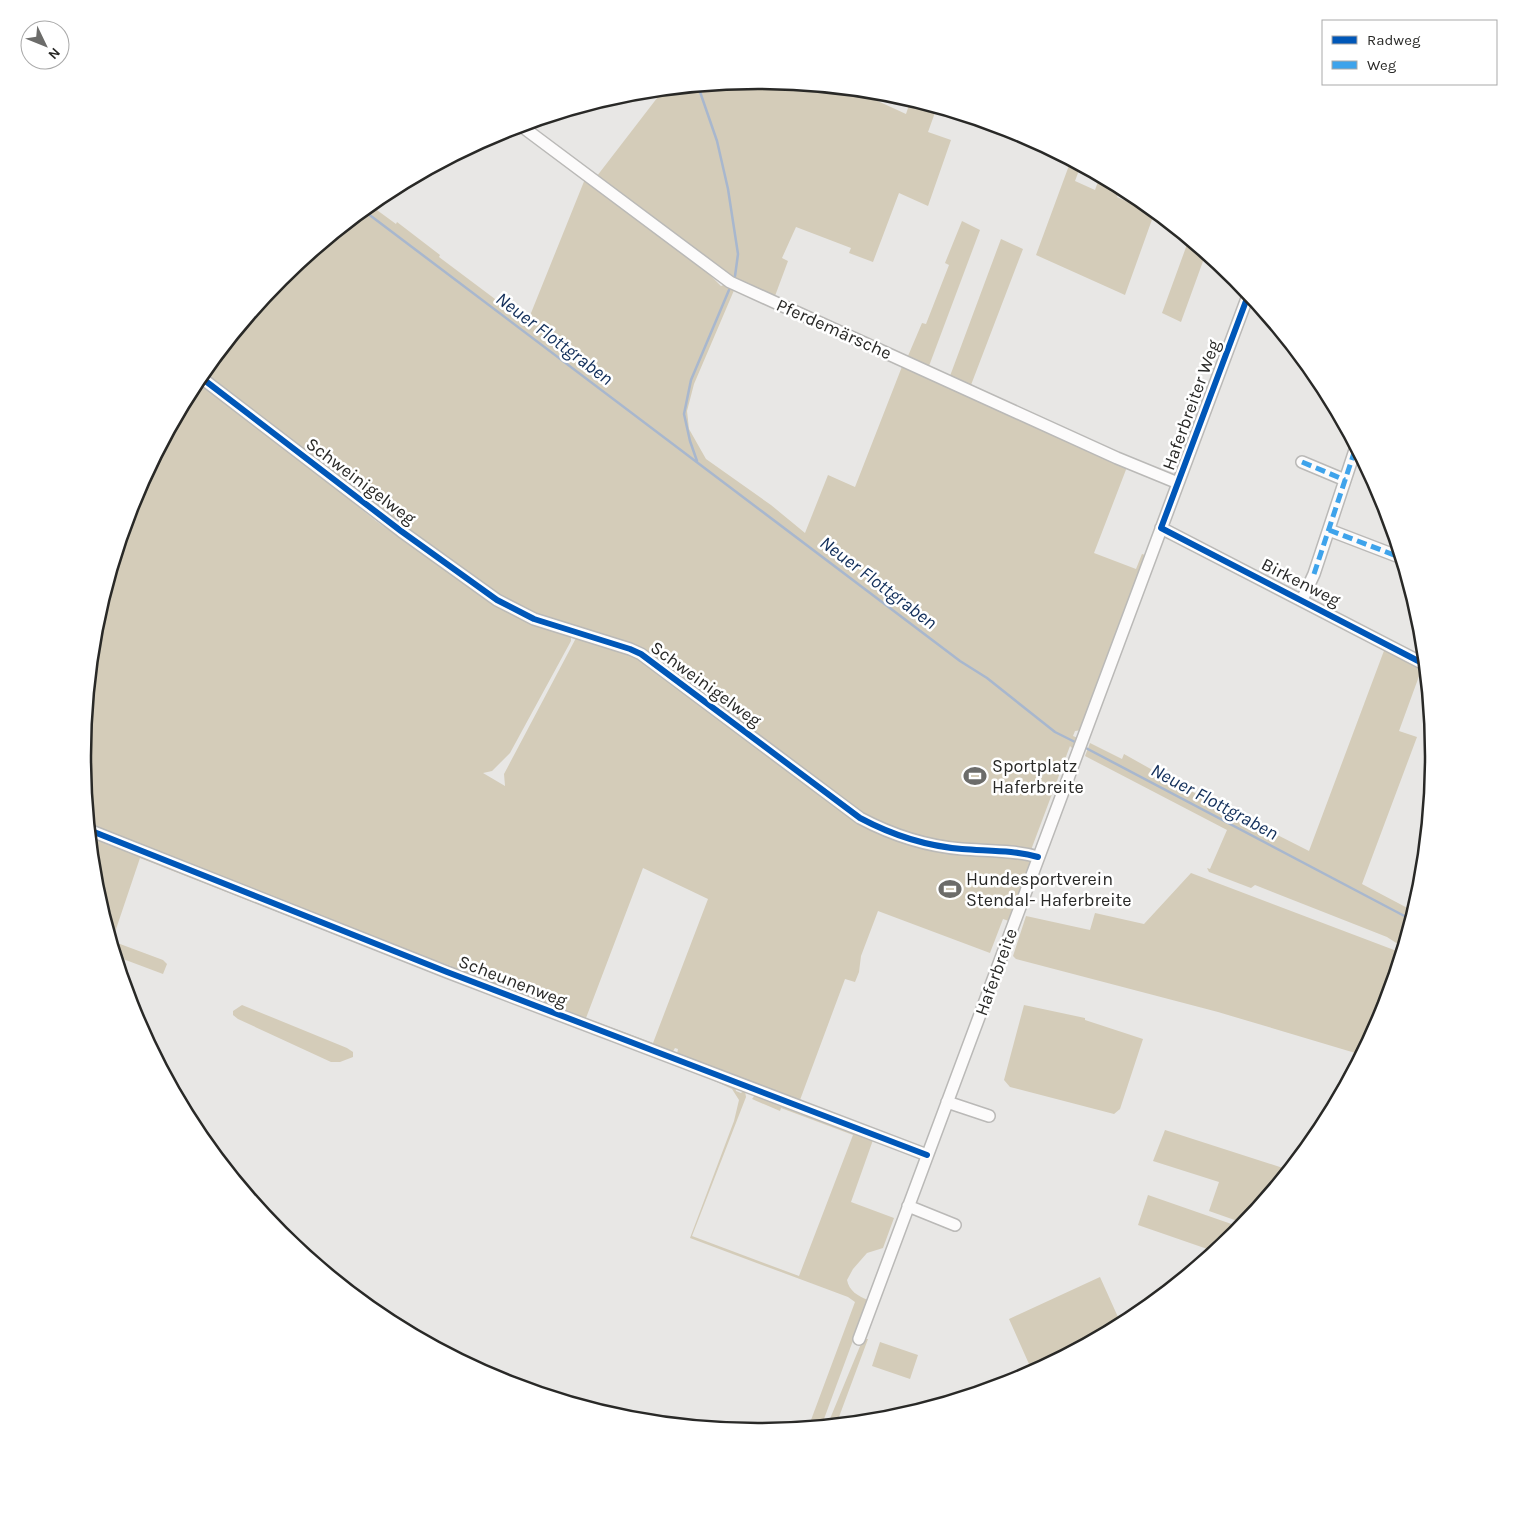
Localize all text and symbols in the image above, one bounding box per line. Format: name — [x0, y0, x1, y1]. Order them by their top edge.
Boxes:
north arrow — [20, 20, 70, 70]
legend — [1322, 20, 1497, 85]
text: Radweg — [1367, 31, 1421, 49]
text: N — [44, 44, 64, 63]
text: Weg — [1367, 56, 1397, 74]
water label: Neuer Flottgraben — [491, 288, 617, 390]
street label: Pferdemärsche — [773, 294, 895, 364]
street label: Haferbreiter Weg — [1157, 337, 1225, 473]
street label: Schweinigelweg — [302, 433, 420, 529]
water label: Neuer Flottgraben — [815, 532, 941, 634]
street label: Birkenweg — [1258, 553, 1344, 611]
street label: Schweinigelweg — [646, 636, 766, 732]
place label: Sportplatz Haferbreite — [992, 755, 1084, 798]
water label: Neuer Flottgraben — [1147, 759, 1282, 845]
sports icon: Sportplatz Haferbreite — [962, 763, 988, 789]
place label: Hundesportverein Stendal- Haferbreite — [966, 868, 1132, 911]
sports icon: Hundesportverein Stendal- Haferbreite — [937, 876, 963, 902]
street label: Haferbreite — [970, 925, 1022, 1019]
street label: Scheunenweg — [456, 950, 570, 1012]

